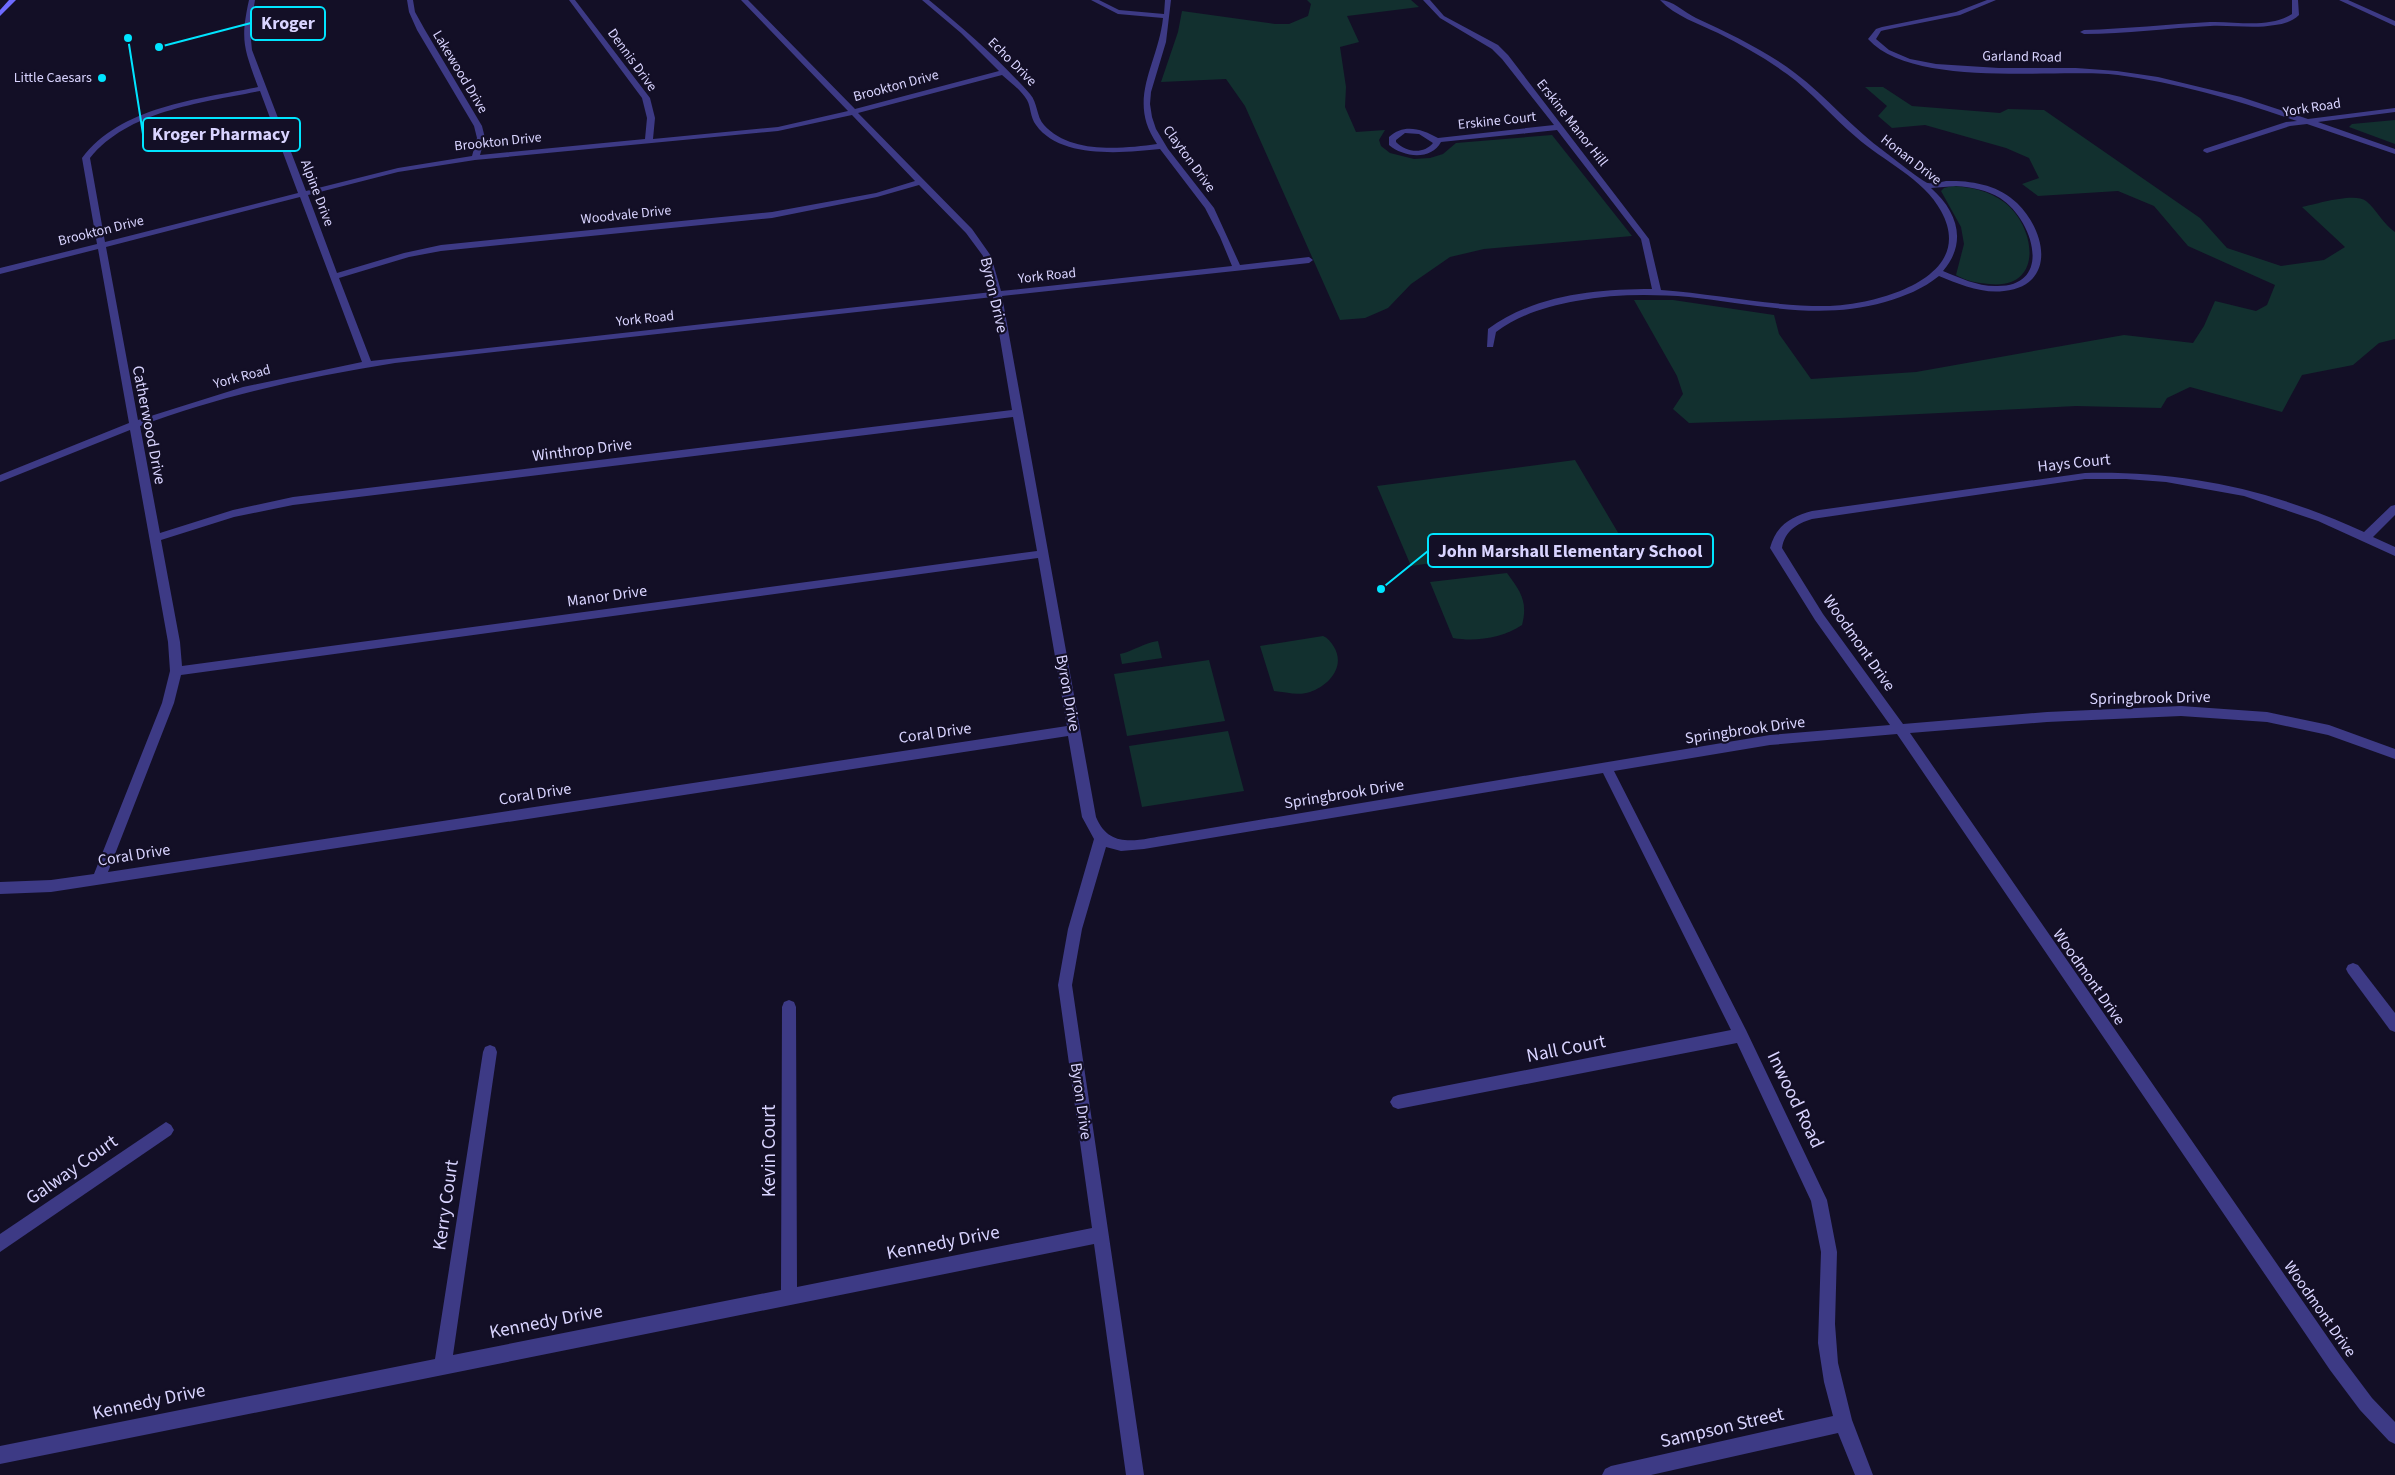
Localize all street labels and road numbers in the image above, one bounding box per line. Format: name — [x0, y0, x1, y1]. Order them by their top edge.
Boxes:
street label: Dennis Drive — [602, 24, 662, 96]
street label: Lakewood Drive — [427, 27, 493, 117]
street label: Echo Drive — [983, 33, 1041, 91]
street label: Garland Road — [1982, 46, 2062, 68]
street label: Brookton Drive — [851, 65, 941, 107]
street label: Erskine Manor Hill — [1532, 75, 1613, 171]
street label: York Road — [2281, 94, 2342, 123]
street label: Erskine Court — [1457, 107, 1537, 135]
street label: Clayton Drive — [1158, 122, 1220, 197]
street label: Brookton Drive — [453, 127, 543, 157]
street label: Honan Drive — [1876, 130, 1946, 190]
street label: Alpine Drive — [295, 157, 339, 229]
street label: Woodvale Drive — [580, 200, 672, 230]
street label: Brookton Drive — [56, 211, 146, 251]
street label: Byron Drive — [975, 255, 1013, 335]
street label: York Road — [1016, 263, 1077, 289]
street label: York Road — [614, 306, 675, 332]
street label: York Road — [210, 360, 273, 394]
street label: Catherwood Drive — [127, 364, 171, 486]
street label: Winthrop Drive — [531, 433, 633, 467]
street label: Hays Court — [2036, 448, 2112, 478]
street label: Manor Drive — [566, 579, 648, 612]
street label: Woodmont Drive — [1818, 590, 1900, 696]
street label: Byron Drive — [1050, 653, 1086, 733]
street label: Springbrook Drive — [2089, 686, 2211, 710]
street label: Springbrook Drive — [1684, 711, 1807, 749]
street label: Coral Drive — [897, 717, 973, 749]
street label: Springbrook Drive — [1282, 774, 1406, 814]
street label: Coral Drive — [497, 777, 573, 811]
street label: Coral Drive — [96, 838, 172, 872]
street label: Woodmont Drive — [2048, 924, 2130, 1030]
street label: Nall Court — [1524, 1028, 1608, 1070]
street label: Inwood Road — [1760, 1047, 1830, 1153]
street label: Byron Drive — [1065, 1061, 1097, 1141]
street label: Kevin Court — [756, 1104, 783, 1197]
street label: Galway Court — [21, 1128, 124, 1212]
street label: Kerry Court — [426, 1157, 466, 1252]
street label: Kennedy Drive — [884, 1219, 1002, 1267]
street label: Woodmont Drive — [2279, 1256, 2361, 1362]
street label: Kennedy Drive — [487, 1298, 605, 1346]
street label: Kennedy Drive — [90, 1377, 208, 1427]
street label: Sampson Street — [1658, 1401, 1787, 1455]

